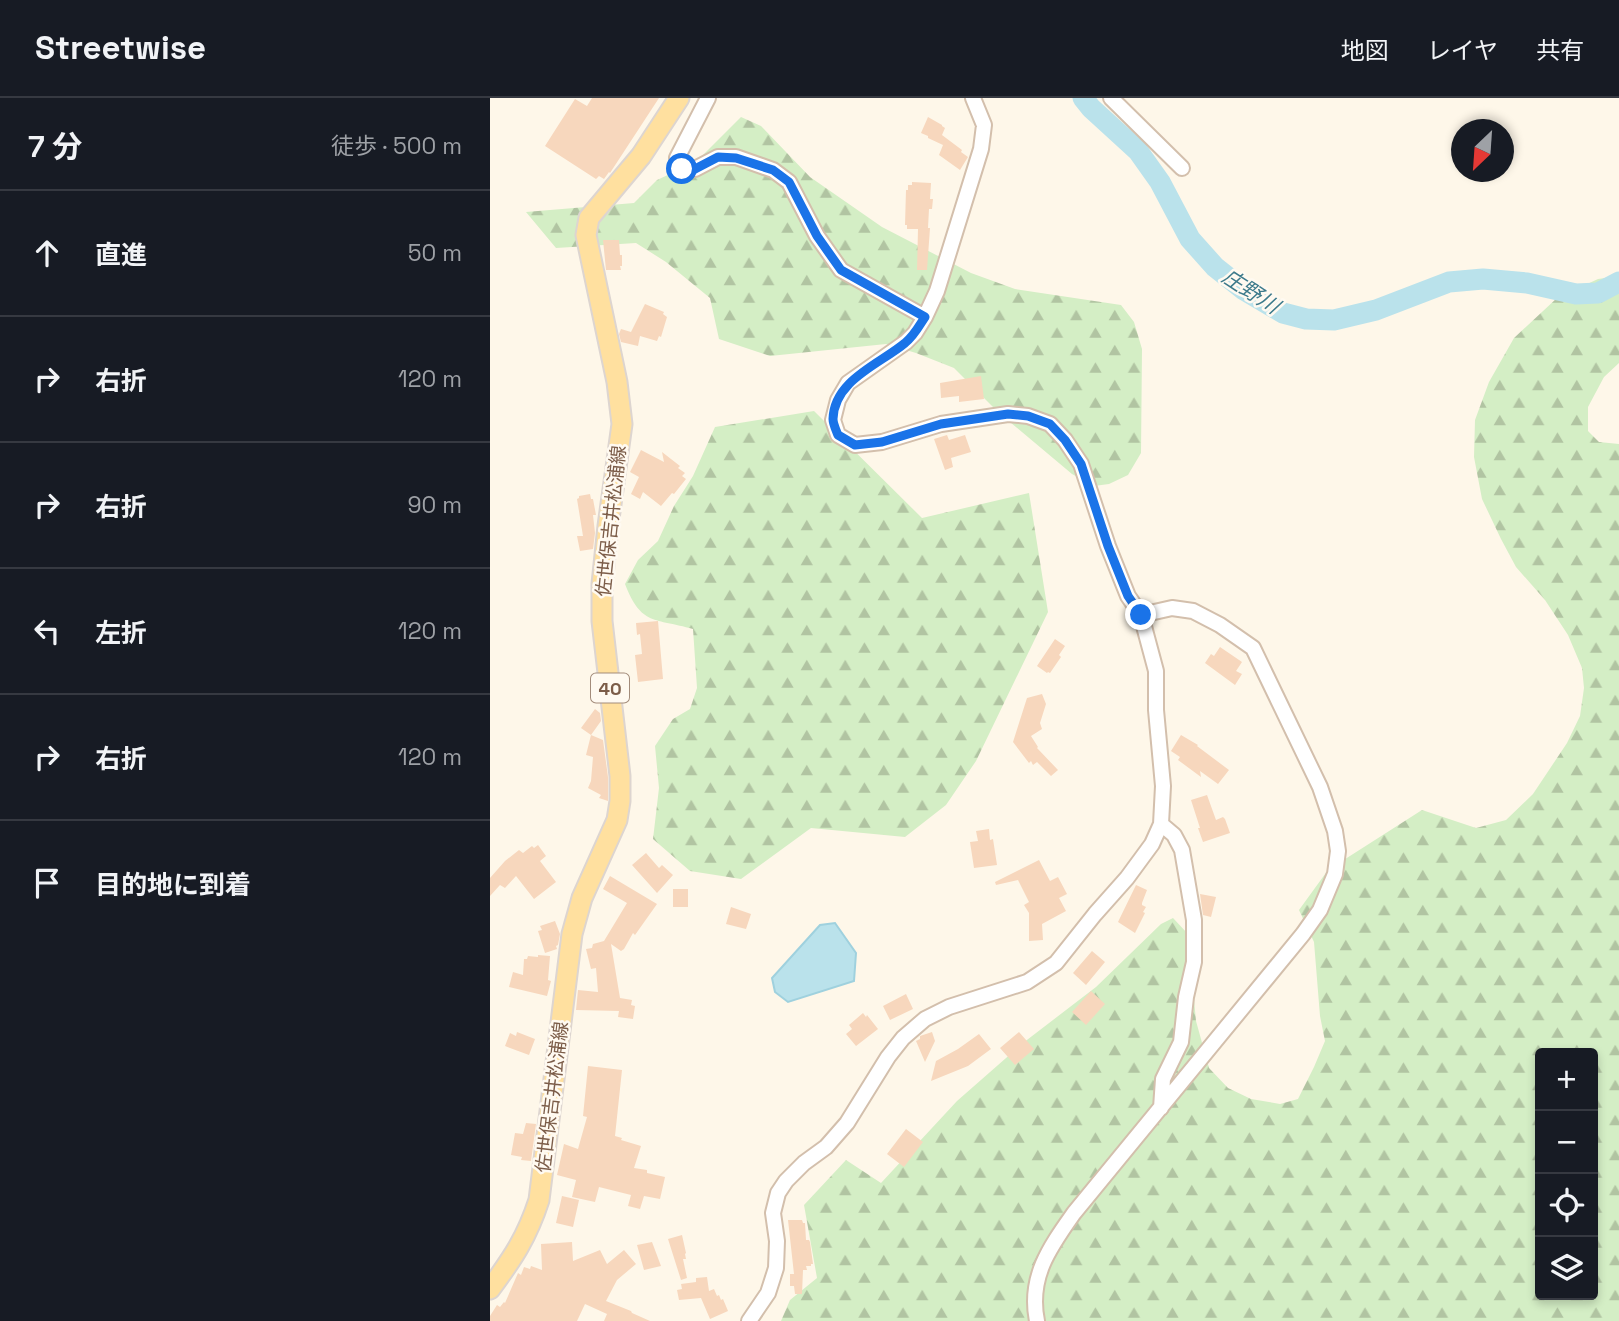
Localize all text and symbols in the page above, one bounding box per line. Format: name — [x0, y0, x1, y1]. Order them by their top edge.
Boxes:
text: Streetwise — [35, 27, 206, 69]
text: 地図 — [1341, 35, 1389, 66]
text: レイヤ — [1427, 35, 1498, 66]
text: 共有 — [1536, 35, 1584, 66]
north arrow — [1451, 119, 1514, 182]
text: 7 分 — [28, 127, 82, 166]
text: 徒歩 · 500 m — [331, 131, 462, 161]
route start — [666, 153, 697, 184]
icon: ahead — [28, 234, 66, 272]
text: 直進 — [95, 238, 147, 272]
text: 50 m — [408, 238, 462, 268]
water label: 庄野川 — [1217, 263, 1286, 321]
icon: right — [28, 360, 66, 398]
text: 右折 — [95, 364, 147, 398]
text: 120 m — [398, 364, 462, 394]
street label: 佐世保吉井松浦線 — [591, 444, 631, 598]
icon: right — [28, 486, 66, 524]
text: 右折 — [95, 490, 147, 524]
text: 90 m — [407, 490, 462, 520]
route end — [1125, 599, 1156, 630]
icon: left — [28, 612, 66, 650]
text: 左折 — [95, 616, 147, 650]
text: 120 m — [398, 616, 462, 646]
road number: 40 — [591, 674, 629, 702]
icon: right — [28, 738, 66, 776]
text: 右折 — [95, 742, 147, 776]
text: 120 m — [398, 742, 462, 772]
icon: arrive — [28, 864, 66, 902]
text: 目的地に到着 — [95, 868, 251, 902]
street label: 佐世保吉井松浦線 — [530, 1020, 574, 1174]
map controls — [1535, 1048, 1598, 1300]
button: + — [1535, 1048, 1598, 1111]
button: − — [1535, 1111, 1598, 1174]
button: locate — [1535, 1174, 1598, 1237]
button: layers — [1535, 1237, 1598, 1300]

